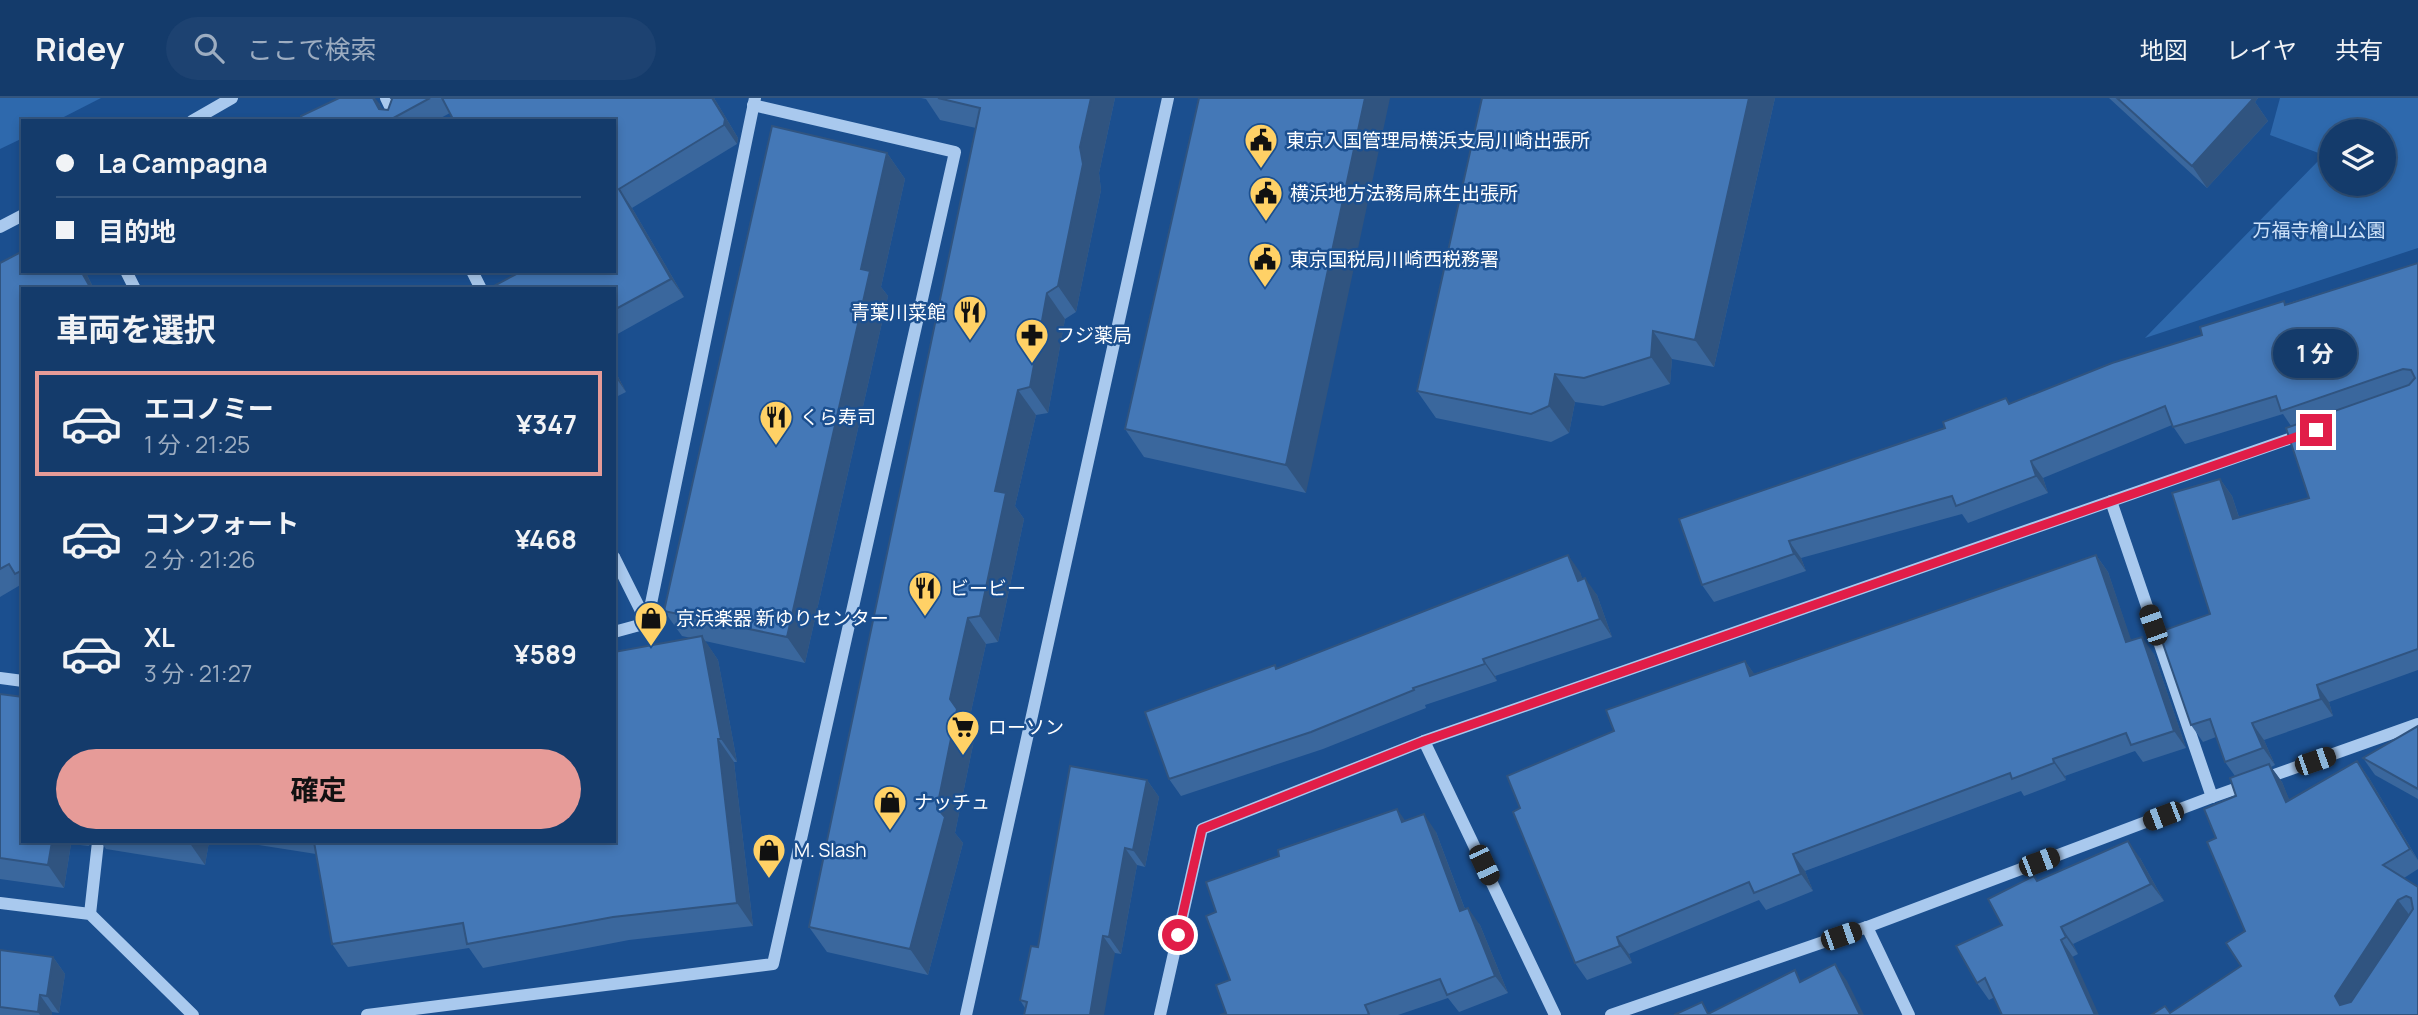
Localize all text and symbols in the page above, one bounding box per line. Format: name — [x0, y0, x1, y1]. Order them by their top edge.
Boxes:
search box — [166, 17, 656, 80]
text: Ridey — [35, 26, 124, 71]
icon: search — [190, 29, 228, 67]
text: ここで検索 — [246, 31, 376, 67]
text: 地図 — [2140, 33, 2188, 66]
text: レイヤ — [2226, 33, 2297, 66]
text: 共有 — [2335, 33, 2383, 66]
map controls — [2319, 119, 2396, 196]
button: layers — [2319, 119, 2396, 196]
public building icon: 東京入国管理局横浜支局川崎出張所 — [1242, 121, 1280, 170]
place label: 東京入国管理局横浜支局川崎出張所 — [1286, 127, 1590, 153]
text: La Campagna — [98, 145, 268, 181]
public building icon: 横浜地方法務局麻生出張所 — [1247, 174, 1285, 223]
place label: 横浜地方法務局麻生出張所 — [1290, 180, 1518, 206]
text: 目的地 — [98, 213, 176, 249]
park label: 万福寺檜山公園 — [2252, 217, 2386, 243]
public building icon: 東京国税局川崎西税務署 — [1246, 240, 1284, 289]
place label: 東京国税局川崎西税務署 — [1290, 246, 1499, 272]
restaurant icon: 青葉川菜館 — [951, 293, 989, 342]
place label: 青葉川菜館 — [851, 299, 946, 325]
text: 車両を選択 — [56, 307, 216, 351]
pharmacy icon: フジ薬局 — [1013, 316, 1051, 365]
place label: フジ薬局 — [1056, 322, 1132, 348]
callout: 1 分 — [2274, 328, 2358, 378]
text: 1 分 — [2296, 337, 2334, 369]
text: エコノミー — [144, 390, 274, 426]
icon: car — [60, 392, 123, 455]
restaurant icon: くら寿司 — [757, 398, 795, 447]
place label: くら寿司 — [800, 404, 876, 430]
text: ¥347 — [516, 406, 577, 442]
route end — [2300, 414, 2332, 446]
text: 1 分 · 21:25 — [144, 428, 250, 460]
text: コンフォート — [144, 505, 299, 541]
icon: car — [60, 507, 123, 570]
text: ¥468 — [515, 521, 577, 557]
text: 2 分 · 21:26 — [144, 543, 255, 575]
restaurant icon: ビービー — [906, 569, 944, 618]
place label: ビービー — [950, 575, 1026, 601]
shop icon: 京浜楽器 新ゆりセンター — [632, 599, 670, 648]
car — [2137, 602, 2170, 648]
place label: 京浜楽器 新ゆりセンター — [676, 605, 889, 631]
text: XL — [144, 619, 175, 655]
icon: car — [60, 622, 123, 685]
text: ¥589 — [514, 636, 577, 672]
text: 3 分 · 21:27 — [144, 657, 252, 689]
supermarket icon: ローソン — [944, 708, 982, 757]
place label: ローソン — [988, 714, 1064, 740]
car — [2292, 744, 2339, 778]
button: 確定 — [56, 749, 581, 829]
shop icon: ナッチュ — [871, 783, 909, 832]
place label: ナッチュ — [914, 789, 990, 815]
car — [2140, 799, 2187, 833]
shop icon: M. Slash — [750, 831, 788, 880]
place label: M. Slash — [794, 837, 867, 863]
car — [1466, 842, 1503, 888]
car — [2016, 845, 2063, 879]
route start — [1162, 919, 1194, 951]
car — [1818, 919, 1865, 953]

